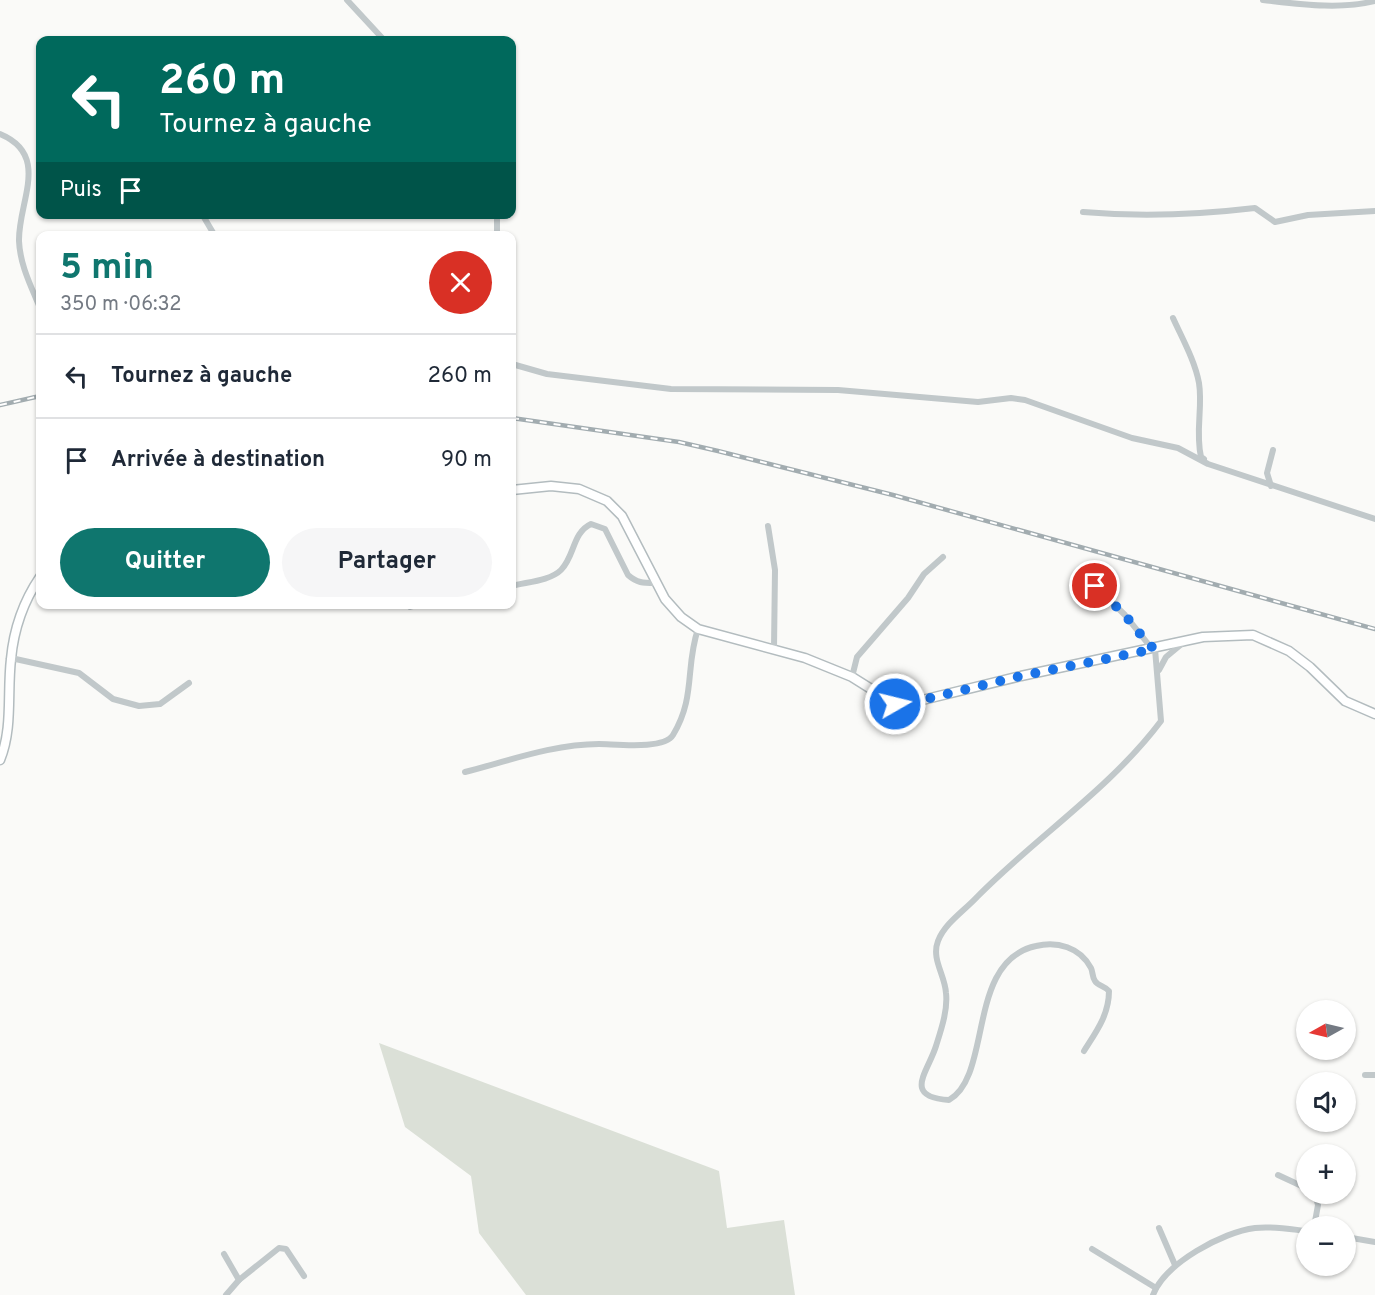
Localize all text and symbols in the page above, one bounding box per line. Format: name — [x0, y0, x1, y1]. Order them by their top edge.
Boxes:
text: 260 m — [159, 56, 285, 109]
icon: left — [60, 60, 138, 138]
text: Tournez à gauche — [159, 108, 372, 142]
icon: arrive — [114, 174, 147, 207]
text: Puis — [60, 177, 102, 204]
text: 5 min — [60, 246, 154, 292]
button: close — [429, 251, 492, 314]
text: 350 m · 06:32 — [60, 292, 181, 318]
icon: left — [60, 360, 93, 393]
text: Tournez à gauche — [111, 363, 292, 390]
text: 260 m — [427, 363, 492, 390]
icon: arrive — [60, 444, 93, 477]
text: Arrivée à destination — [111, 447, 325, 474]
text: 90 m — [441, 447, 492, 474]
button: Quitter — [60, 528, 270, 597]
button: Partager — [282, 528, 492, 597]
pin — [1069, 560, 1120, 611]
icon: arrive — [1078, 569, 1111, 602]
position arrow — [863, 672, 927, 736]
north arrow — [1296, 1000, 1356, 1060]
map controls — [1296, 1000, 1356, 1276]
button: sound — [1296, 1072, 1356, 1132]
button: + — [1296, 1144, 1356, 1204]
button: − — [1296, 1216, 1356, 1276]

